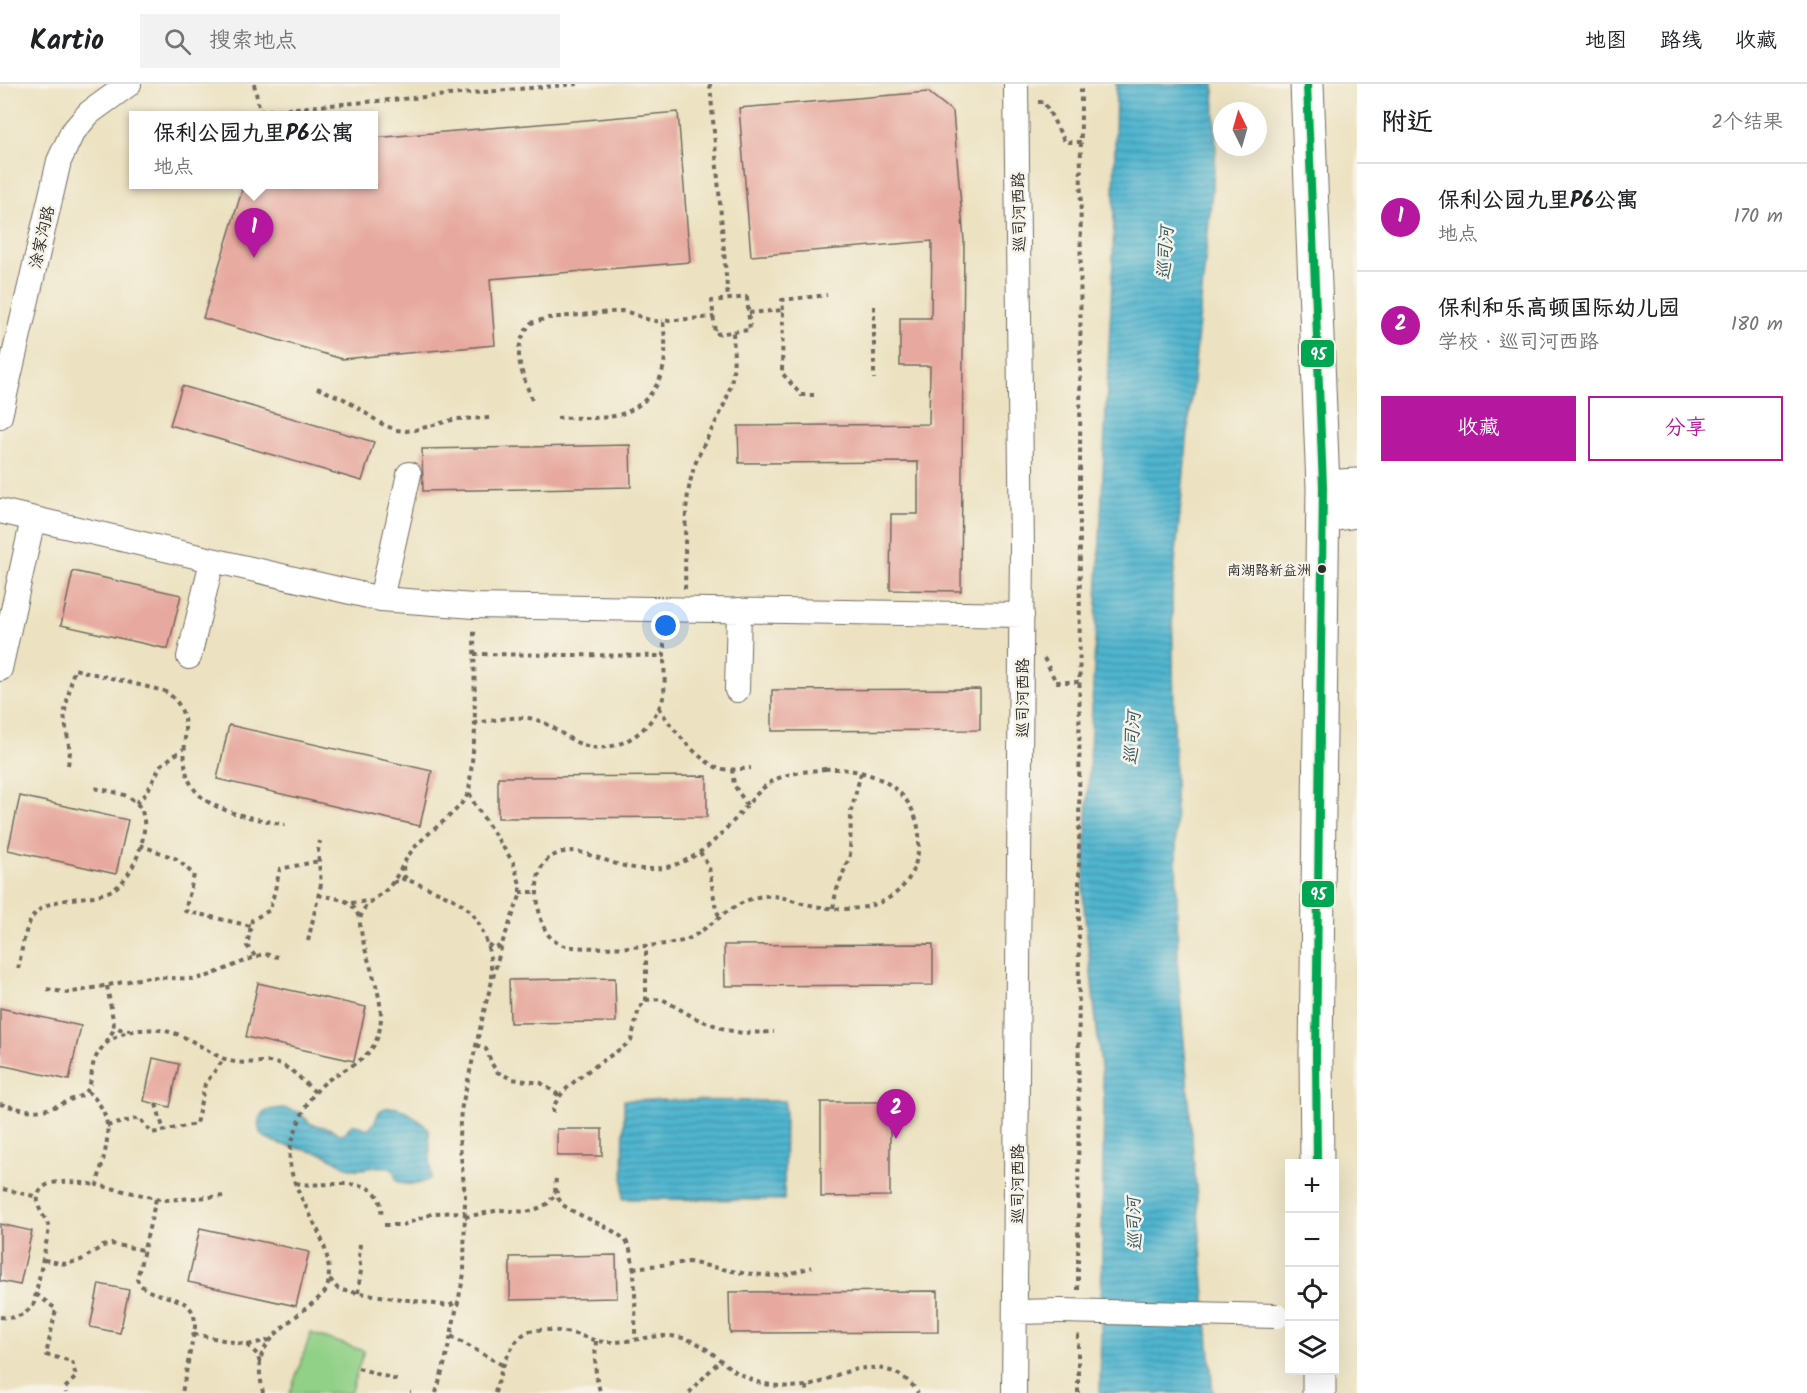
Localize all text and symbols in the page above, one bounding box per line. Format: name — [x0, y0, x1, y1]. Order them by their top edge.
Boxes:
search box — [140, 14, 560, 68]
text: Kartio — [30, 19, 104, 64]
text: 搜索地点 — [209, 24, 297, 59]
icon: search — [161, 25, 194, 58]
text: 地图 — [1585, 25, 1627, 58]
text: 路线 — [1660, 25, 1702, 58]
text: 收藏 — [1735, 25, 1777, 58]
north arrow — [1213, 102, 1267, 156]
text: 附近 — [1381, 102, 1433, 144]
text: 2个结果 — [1711, 107, 1783, 139]
popup — [129, 111, 378, 189]
text: 保利公园九里P6公寓 — [153, 117, 354, 152]
text: 地点 — [153, 152, 193, 184]
street label: 巡司河西路 — [1006, 172, 1033, 252]
text: 保利公园九里P6公寓 — [1438, 184, 1638, 219]
text: 1 — [1397, 201, 1404, 233]
text: 170 m — [1734, 201, 1783, 233]
street label: 涂家沟路 — [23, 203, 62, 271]
pin: 1 — [234, 208, 274, 258]
text: 地点 — [1438, 219, 1478, 251]
water label: 巡司河 — [1150, 222, 1183, 281]
text: 保利和乐高顿国际幼儿园 — [1438, 292, 1680, 327]
text: 2 — [1395, 309, 1406, 341]
text: 180 m — [1731, 309, 1783, 341]
text: 学校 · 巡司河西路 — [1438, 327, 1599, 359]
line badge: 95 — [1300, 339, 1335, 368]
text: 95 — [1310, 343, 1328, 368]
button: 收藏 — [1381, 396, 1576, 461]
button: 分享 — [1588, 396, 1783, 461]
place label: 南湖路新益洲 — [1227, 560, 1311, 582]
marker: 南湖路新益洲 — [1316, 563, 1328, 575]
your location — [651, 611, 680, 640]
street label: 巡司河西路 — [1011, 658, 1036, 738]
water label: 巡司河 — [1117, 707, 1150, 766]
line badge: 95 — [1301, 880, 1335, 908]
text: 95 — [1310, 883, 1328, 908]
pin: 2 — [876, 1090, 916, 1139]
street label: 巡司河西路 — [1006, 1144, 1031, 1224]
map controls — [1285, 1159, 1339, 1375]
button: + — [1285, 1159, 1339, 1213]
water label: 巡司河 — [1120, 1193, 1151, 1251]
button: − — [1285, 1213, 1339, 1267]
button: locate — [1285, 1267, 1339, 1321]
button: layers — [1285, 1321, 1339, 1375]

